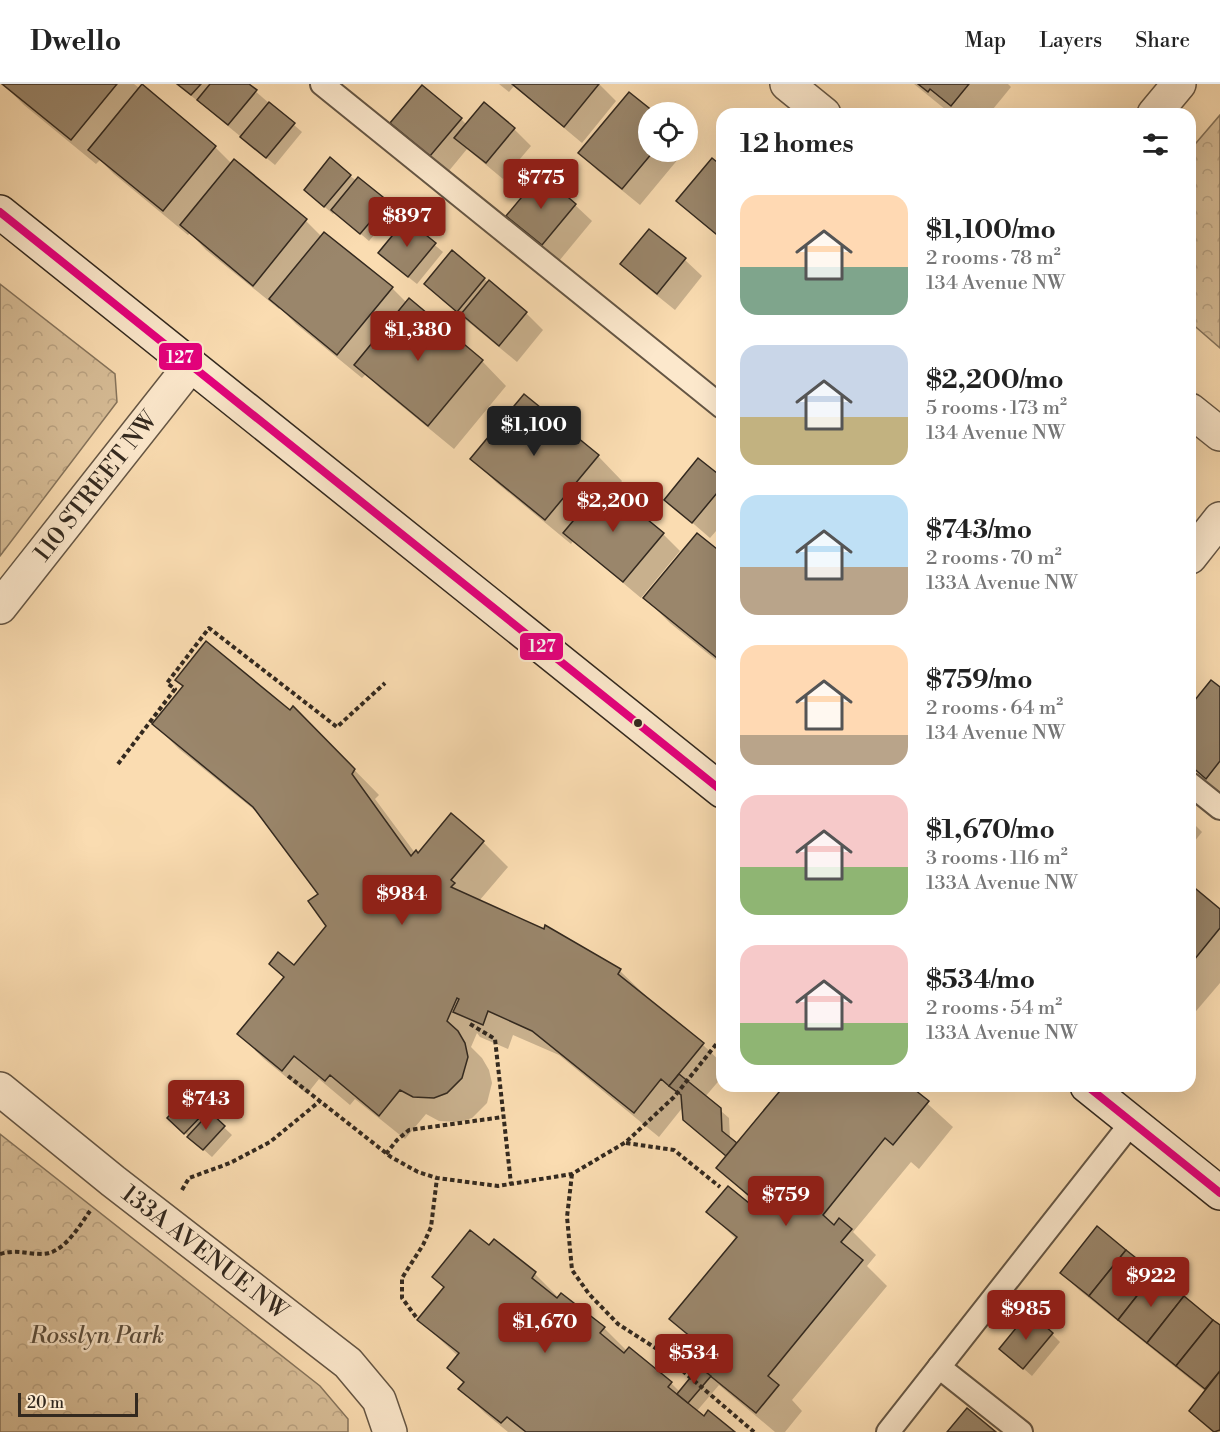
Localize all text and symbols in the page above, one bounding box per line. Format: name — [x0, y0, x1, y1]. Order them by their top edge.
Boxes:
text: Dwello — [30, 24, 121, 59]
text: Map — [965, 28, 1006, 54]
text: Layers — [1039, 28, 1102, 54]
text: Share — [1135, 28, 1190, 54]
map controls — [638, 102, 698, 162]
button: locate — [638, 102, 698, 162]
text: 12 homes — [740, 128, 854, 160]
icon: filters — [1139, 128, 1172, 161]
pin: $775 — [505, 159, 577, 210]
text: $775 — [517, 166, 565, 191]
pin: $897 — [371, 197, 443, 248]
text: $897 — [382, 204, 432, 229]
text: $1,100/mo — [926, 214, 1056, 246]
icon: home — [788, 219, 860, 291]
text: 2 rooms · 78 m² — [926, 246, 1061, 271]
text: 134 Avenue NW — [926, 271, 1065, 296]
pin: $1,380 — [369, 311, 467, 362]
text: $1,380 — [384, 318, 452, 343]
line badge: 127 — [158, 342, 203, 371]
text: 127 — [166, 348, 194, 368]
text: $2,200/mo — [926, 364, 1064, 396]
icon: home — [788, 369, 860, 441]
text: 5 rooms · 173 m² — [926, 396, 1067, 421]
street label: 110 STREET NW — [28, 405, 165, 568]
pin: $1,100 — [485, 406, 583, 457]
text: $1,100 — [501, 413, 567, 438]
text: 134 Avenue NW — [926, 421, 1065, 446]
pin: $2,200 — [564, 482, 662, 533]
text: $2,200 — [577, 489, 649, 514]
text: $743/mo — [926, 514, 1032, 546]
icon: home — [788, 519, 860, 591]
text: 2 rooms · 70 m² — [926, 546, 1062, 571]
text: 133A Avenue NW — [926, 571, 1078, 596]
line badge: 127 — [519, 632, 564, 661]
text: 127 — [528, 637, 556, 657]
text: $759/mo — [926, 664, 1033, 696]
icon: home — [788, 669, 860, 741]
text: 2 rooms · 64 m² — [926, 696, 1063, 721]
unlabelled marker — [632, 717, 644, 729]
text: 134 Avenue NW — [926, 721, 1065, 746]
text: $1,670/mo — [926, 814, 1055, 846]
icon: home — [788, 819, 860, 891]
text: 3 rooms · 116 m² — [926, 846, 1068, 871]
text: 133A Avenue NW — [926, 871, 1078, 896]
pin: $984 — [366, 875, 438, 926]
text: $984 — [377, 882, 427, 907]
text: $534/mo — [926, 964, 1035, 996]
icon: home — [788, 969, 860, 1041]
text: 2 rooms · 54 m² — [926, 996, 1062, 1021]
text: 133A Avenue NW — [926, 1021, 1078, 1046]
pin: $743 — [170, 1080, 242, 1131]
text: $743 — [182, 1087, 230, 1112]
pin: $759 — [750, 1176, 822, 1227]
street label: 133A AVENUE NW — [115, 1179, 295, 1328]
text: $759 — [762, 1183, 810, 1208]
pin: $922 — [1115, 1257, 1187, 1308]
text: $922 — [1126, 1264, 1176, 1289]
pin: $985 — [990, 1290, 1062, 1341]
text: $985 — [1001, 1297, 1051, 1322]
pin: $1,670 — [496, 1303, 594, 1354]
text: $1,670 — [512, 1310, 578, 1335]
park label: Rosslyn Park — [29, 1321, 164, 1351]
pin: $534 — [658, 1334, 730, 1385]
text: $534 — [669, 1341, 719, 1366]
scale bar — [18, 1390, 138, 1418]
text: 20 m — [27, 1393, 64, 1413]

